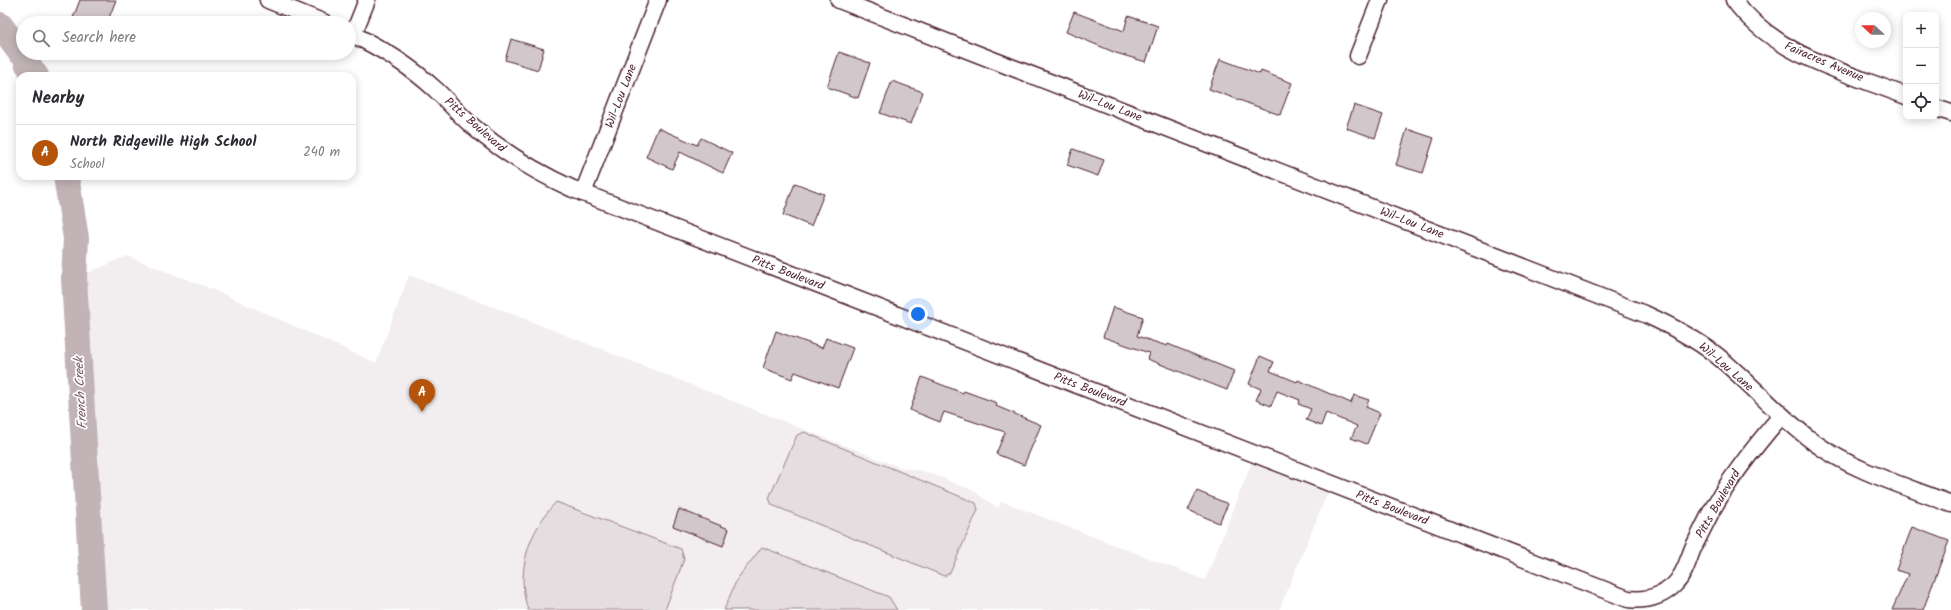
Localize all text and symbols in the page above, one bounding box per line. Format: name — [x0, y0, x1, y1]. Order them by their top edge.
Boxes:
north arrow — [1855, 12, 1891, 48]
map controls — [1903, 12, 1939, 120]
button: + — [1903, 12, 1939, 48]
search box — [16, 16, 356, 60]
text: Search here — [62, 26, 136, 50]
icon: search — [30, 27, 52, 49]
street label: Fairacres Avenue — [1781, 37, 1867, 87]
button: − — [1903, 48, 1939, 84]
street label: Wil-Lou Lane — [600, 61, 642, 131]
button: locate — [1903, 84, 1939, 120]
text: Nearby — [32, 85, 84, 112]
street label: Wil-Lou Lane — [1075, 85, 1145, 127]
street label: Pitts Boulevard — [440, 93, 511, 158]
text: North Ridgeville High School — [70, 130, 256, 154]
text: A — [41, 142, 49, 163]
text: 240 m — [303, 142, 340, 163]
text: School — [70, 154, 105, 175]
street label: Wil-Lou Lane — [1377, 202, 1447, 244]
street label: Pitts Boulevard — [749, 250, 828, 296]
your location — [908, 304, 928, 324]
street label: Wil-Lou Lane — [1694, 338, 1758, 397]
water label: French Creek — [69, 355, 93, 429]
street label: Pitts Boulevard — [1051, 367, 1130, 413]
pin: A — [409, 379, 435, 412]
street label: Pitts Boulevard — [1691, 465, 1746, 542]
street label: Pitts Boulevard — [1353, 485, 1432, 531]

